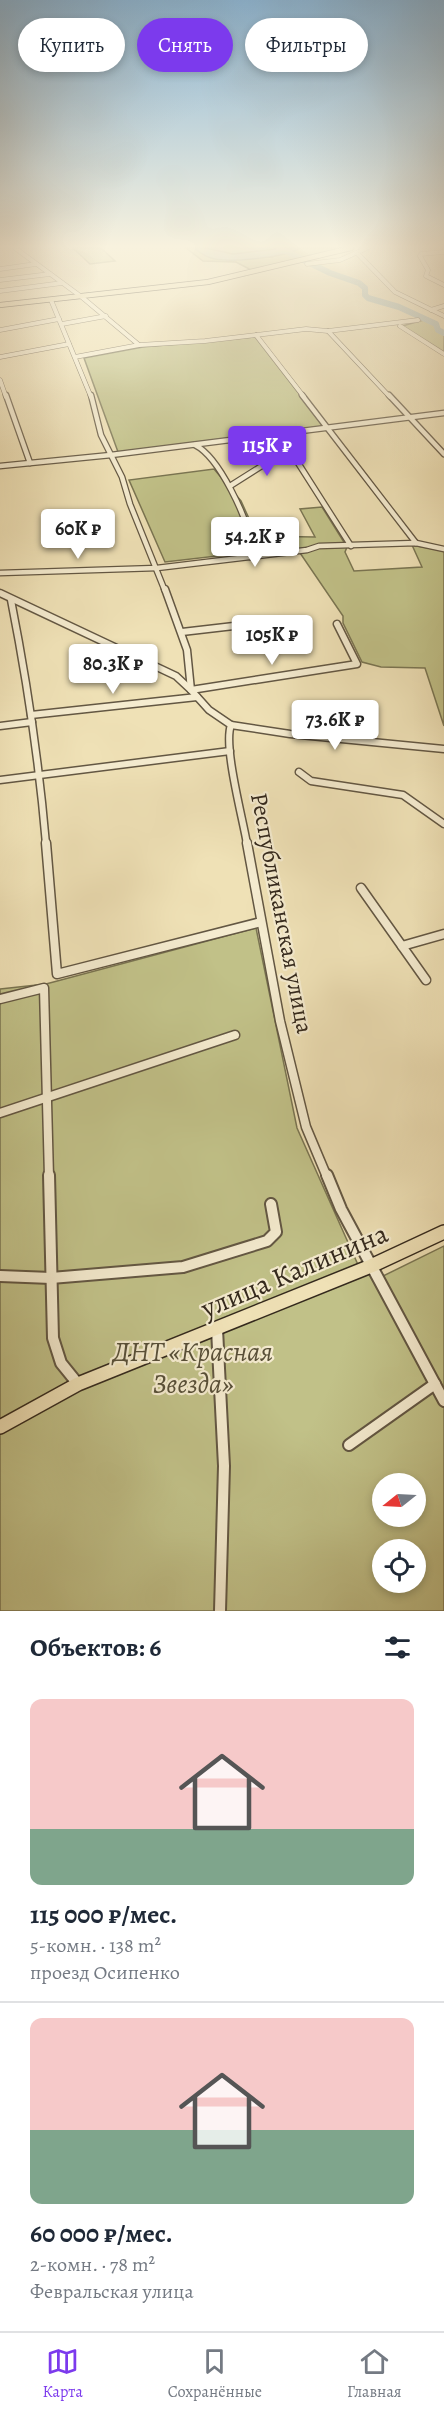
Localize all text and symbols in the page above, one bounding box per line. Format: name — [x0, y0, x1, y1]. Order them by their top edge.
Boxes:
chip: Купить — [18, 18, 125, 72]
chip: Снять — [137, 18, 233, 72]
chip: Фильтры — [245, 18, 368, 72]
pin: 115K ₽ — [218, 426, 316, 477]
text: 115K ₽ — [242, 432, 292, 459]
pin: 60K ₽ — [36, 509, 120, 560]
text: 60K ₽ — [55, 515, 101, 542]
pin: 54.2K ₽ — [200, 517, 310, 568]
text: 54.2K ₽ — [225, 523, 285, 550]
pin: 105K ₽ — [223, 615, 321, 666]
text: 105K ₽ — [246, 621, 298, 648]
pin: 80.3K ₽ — [58, 644, 168, 695]
text: 80.3K ₽ — [83, 650, 143, 677]
pin: 73.6K ₽ — [280, 700, 390, 751]
text: 73.6K ₽ — [306, 706, 364, 733]
street label: Республиканская улица — [243, 790, 321, 1036]
street label: улица Калинина — [194, 1214, 394, 1328]
park label: ДНТ «Красная Звезда» — [111, 1333, 273, 1403]
north arrow — [372, 1473, 426, 1527]
map controls — [372, 1473, 426, 1593]
button: locate — [372, 1539, 426, 1593]
text: Объектов: 6 — [30, 1630, 161, 1665]
icon: filters — [381, 1631, 414, 1664]
icon: home — [168, 1738, 276, 1846]
text: 115 000 ₽/мес. — [30, 1897, 177, 1932]
text: 5-комн. · 138 m² — [30, 1932, 161, 1959]
text: проезд Осипенко — [30, 1959, 180, 1986]
icon: home — [168, 2057, 276, 2165]
text: 60 000 ₽/мес. — [30, 2216, 173, 2251]
text: 2-комн. · 78 m² — [30, 2251, 155, 2278]
text: Февральская улица — [30, 2278, 194, 2305]
tab: Карта — [42, 2345, 83, 2403]
tab: Сохранённые — [168, 2345, 262, 2403]
tab: Главная — [347, 2345, 402, 2403]

